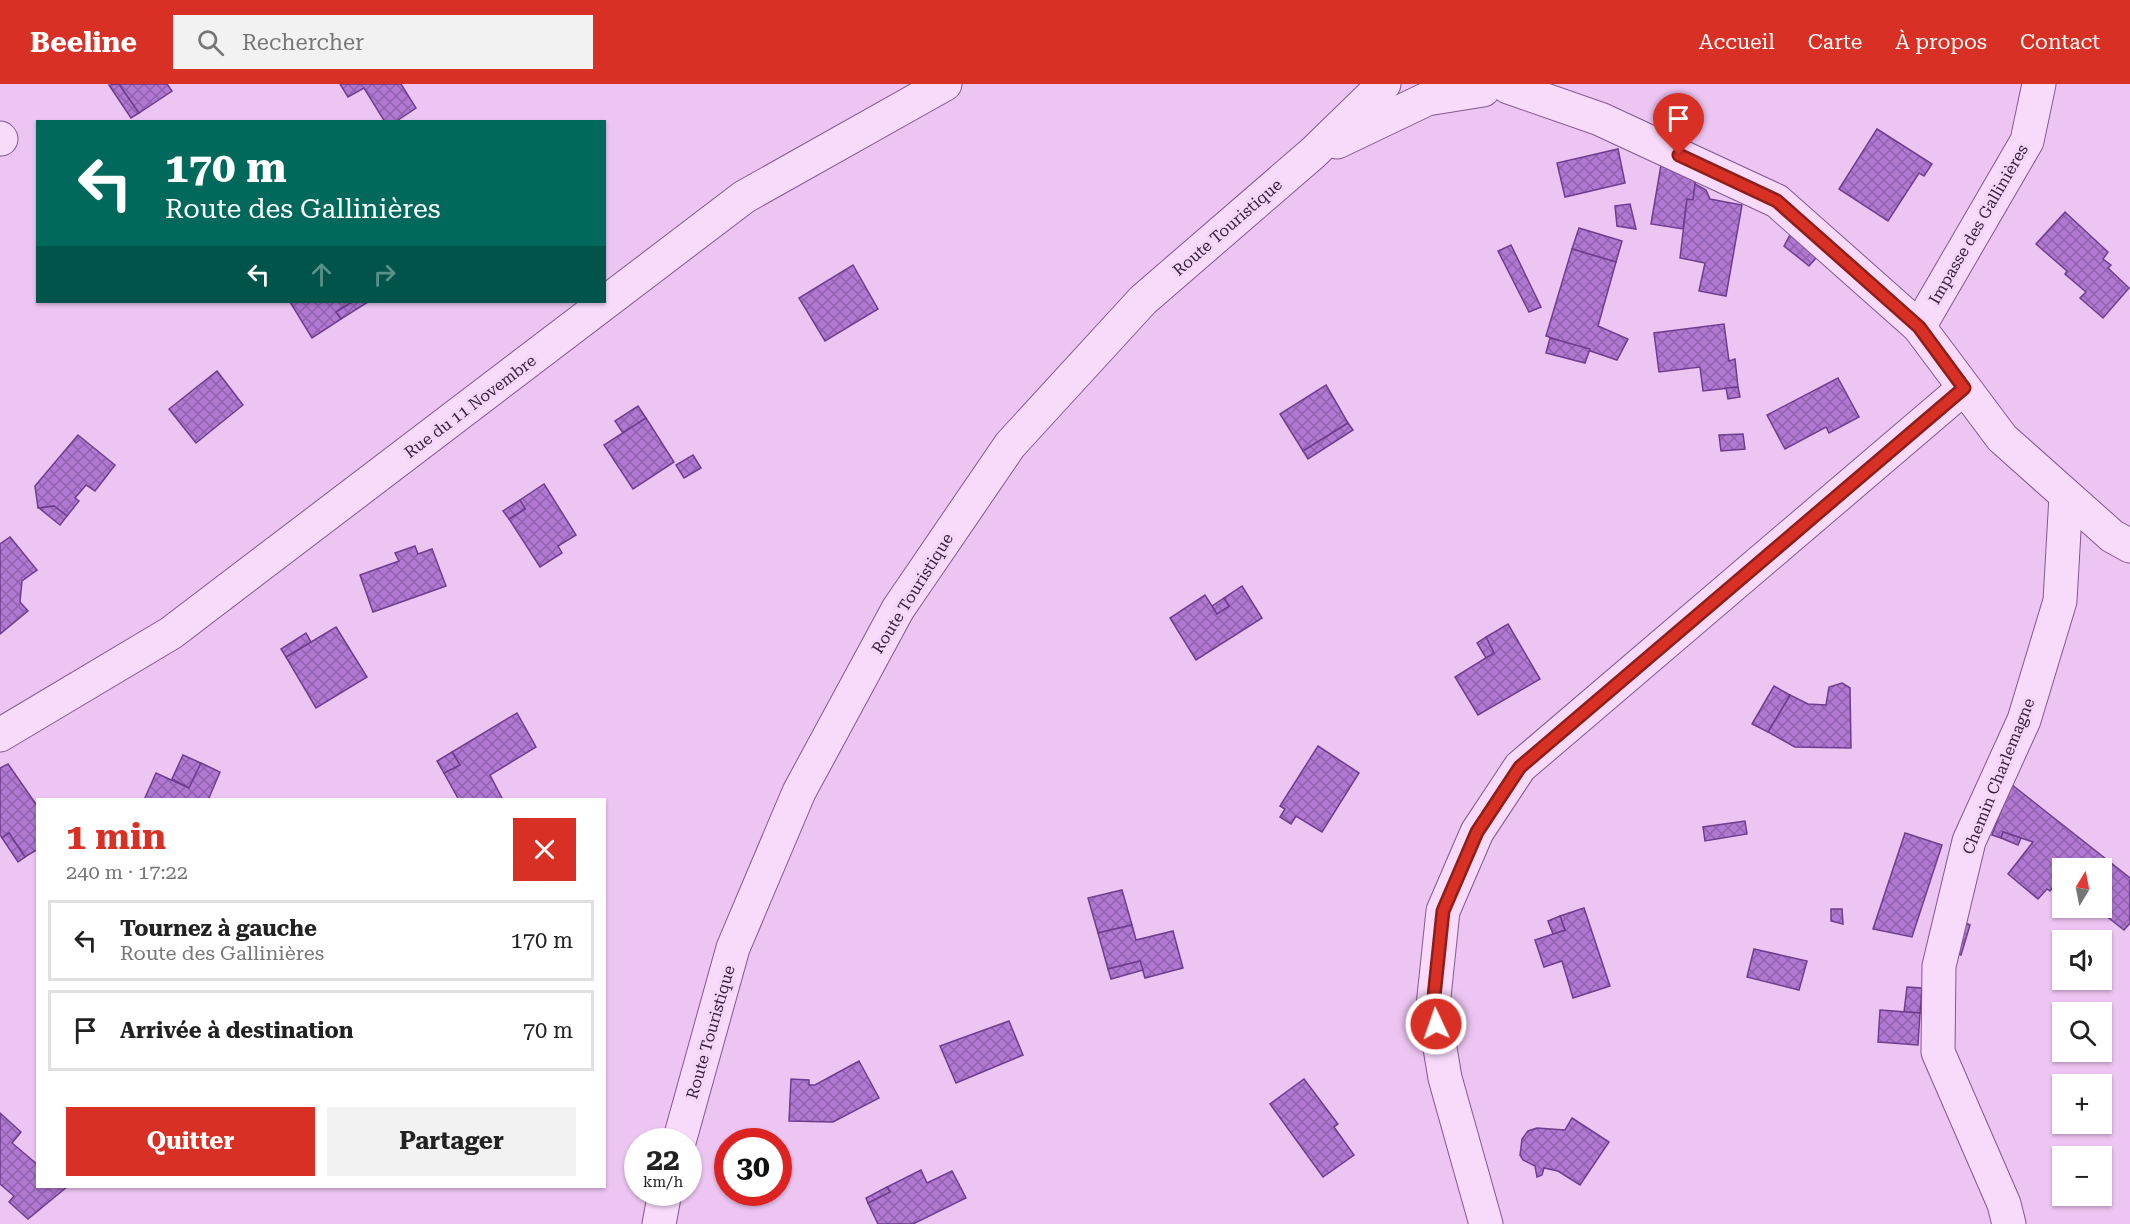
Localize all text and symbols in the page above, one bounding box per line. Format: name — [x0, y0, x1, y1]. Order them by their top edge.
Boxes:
search box — [173, 15, 593, 69]
text: Beeline — [30, 26, 137, 59]
icon: search — [194, 26, 227, 59]
text: Rechercher — [242, 30, 364, 55]
text: Accueil — [1699, 30, 1775, 54]
text: Carte — [1808, 30, 1862, 54]
text: À propos — [1895, 30, 1987, 54]
text: Contact — [2020, 30, 2100, 54]
pin — [1653, 93, 1704, 155]
icon: arrive — [1662, 102, 1695, 135]
street label: Impasse des Gallinières — [1925, 141, 2032, 308]
text: 170 m — [165, 143, 287, 192]
icon: left — [66, 144, 144, 222]
street label: Route Touristique — [1169, 175, 1286, 280]
text: Route des Gallinières — [165, 193, 441, 225]
icon: left — [242, 258, 275, 291]
icon: ahead — [305, 258, 338, 291]
icon: right — [368, 258, 401, 291]
street label: Rue du 11 Novembre — [401, 351, 540, 462]
street label: Route Touristique — [868, 529, 957, 657]
street label: Chemin Charlemagne — [1958, 695, 2039, 857]
text: 1 min — [66, 816, 166, 858]
button: close — [513, 818, 576, 881]
north arrow — [2052, 858, 2112, 918]
map controls — [2052, 858, 2112, 1206]
text: 240 m · 17:22 — [66, 860, 188, 884]
text: Tournez à gauche — [120, 916, 317, 941]
icon: left — [69, 924, 102, 957]
text: 170 m — [510, 928, 573, 953]
button: sound — [2052, 930, 2112, 990]
text: Route des Gallinières — [120, 941, 324, 965]
street label: Route Touristique — [682, 963, 739, 1101]
position arrow — [1404, 992, 1468, 1056]
button: search — [2052, 1002, 2112, 1062]
icon: arrive — [69, 1014, 102, 1047]
text: Arrivée à destination — [120, 1018, 354, 1043]
text: 70 m — [523, 1018, 573, 1043]
button: + — [2052, 1074, 2112, 1134]
button: Quitter — [66, 1107, 315, 1176]
button: Partager — [327, 1107, 576, 1176]
speed limit sign: 30 — [714, 1128, 792, 1206]
text: 22 — [646, 1142, 680, 1177]
button: − — [2052, 1146, 2112, 1206]
text: km/h — [643, 1173, 683, 1191]

